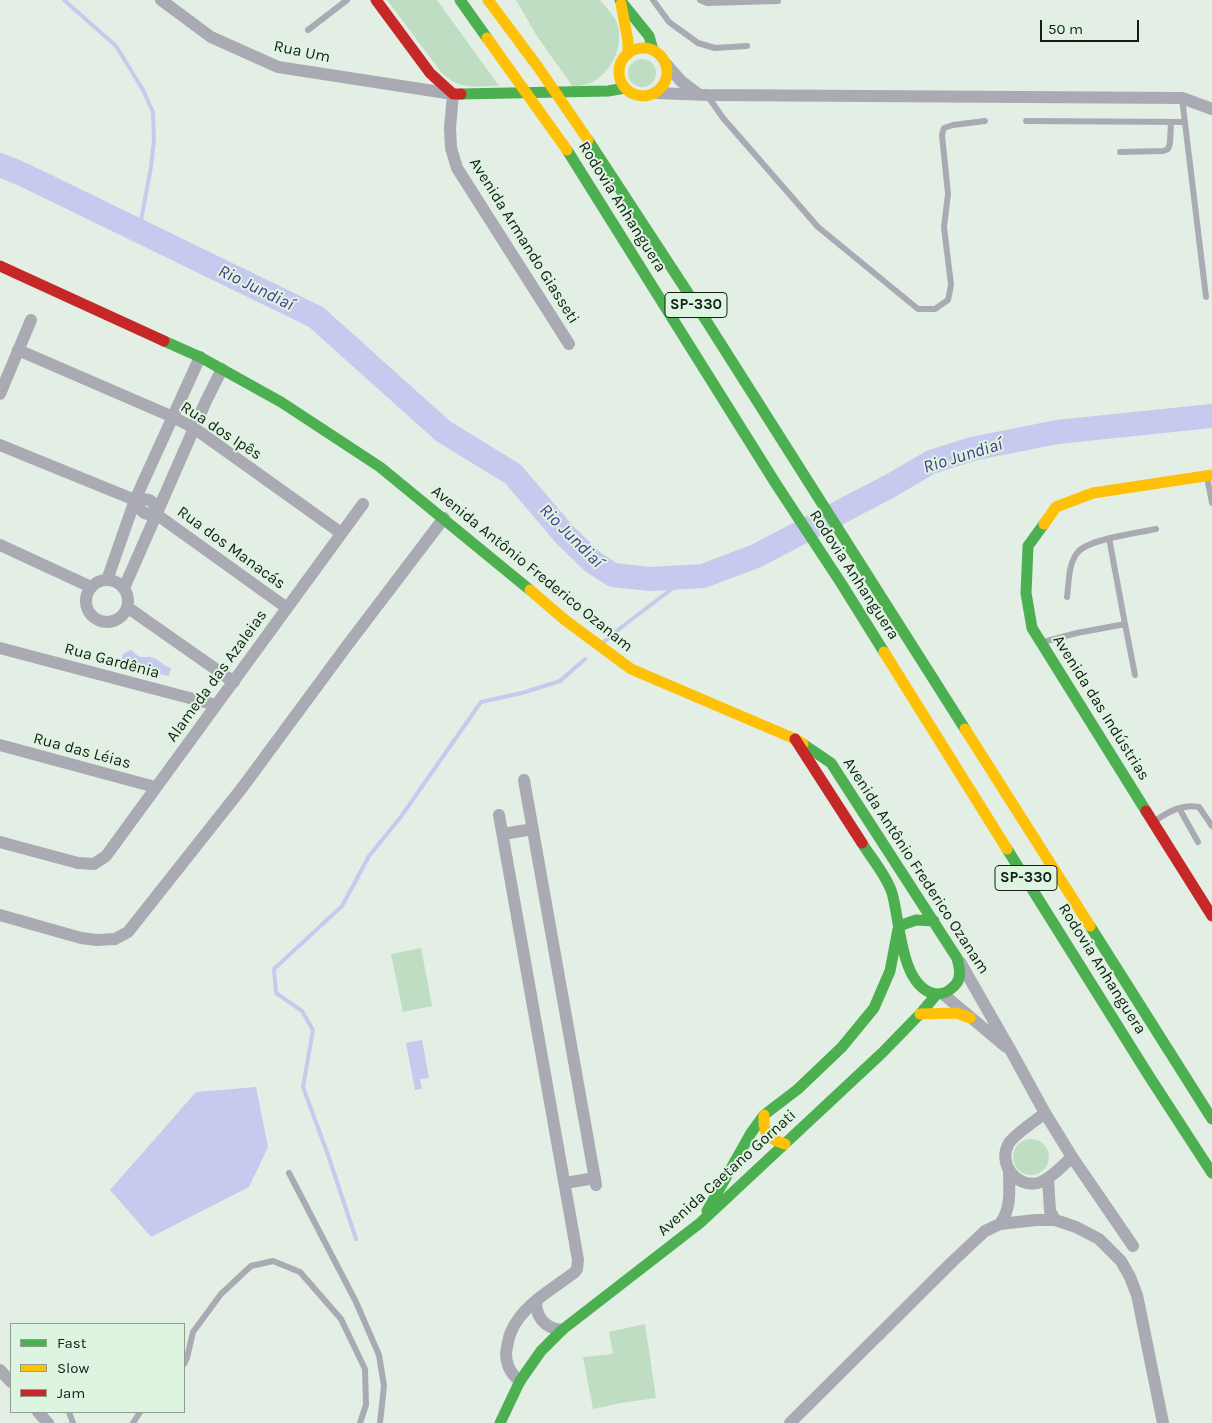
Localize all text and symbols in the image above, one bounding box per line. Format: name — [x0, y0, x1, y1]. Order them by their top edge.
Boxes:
scale bar — [1042, 10, 1141, 42]
text: 50 m — [1048, 20, 1083, 38]
street label: Rua Um — [272, 37, 332, 67]
street label: Rodovia Anhanguera — [574, 138, 670, 276]
street label: Avenida Armando Giasseti — [465, 155, 583, 327]
water label: Rio Jundiaí — [214, 260, 298, 316]
road number: SP-330 — [665, 292, 727, 318]
street label: Rua dos Ipês — [177, 398, 265, 464]
water label: Rio Jundiaí — [921, 434, 1005, 478]
street label: Avenida Antônio Frederico Ozanam — [427, 482, 637, 656]
water label: Rio Jundiaí — [534, 499, 608, 573]
street label: Rua dos Manacás — [173, 502, 289, 594]
street label: Rodovia Anhanguera — [805, 507, 903, 643]
street label: Alameda das Azaleias — [163, 606, 271, 746]
street label: Avenida das Indústrias — [1048, 632, 1154, 784]
street label: Rua Gardênia — [62, 639, 162, 683]
street label: Rua das Léias — [31, 729, 133, 773]
street label: Avenida Antônio Frederico Ozanam — [839, 754, 993, 978]
road number: SP-330 — [995, 866, 1057, 890]
street label: Rodovia Anhanguera — [1054, 900, 1150, 1038]
street label: Avenida Caetano Gornati — [654, 1106, 800, 1240]
legend — [10, 1323, 185, 1413]
text: Fast — [57, 1334, 86, 1352]
text: Slow — [57, 1359, 89, 1377]
text: Jam — [57, 1384, 85, 1402]

